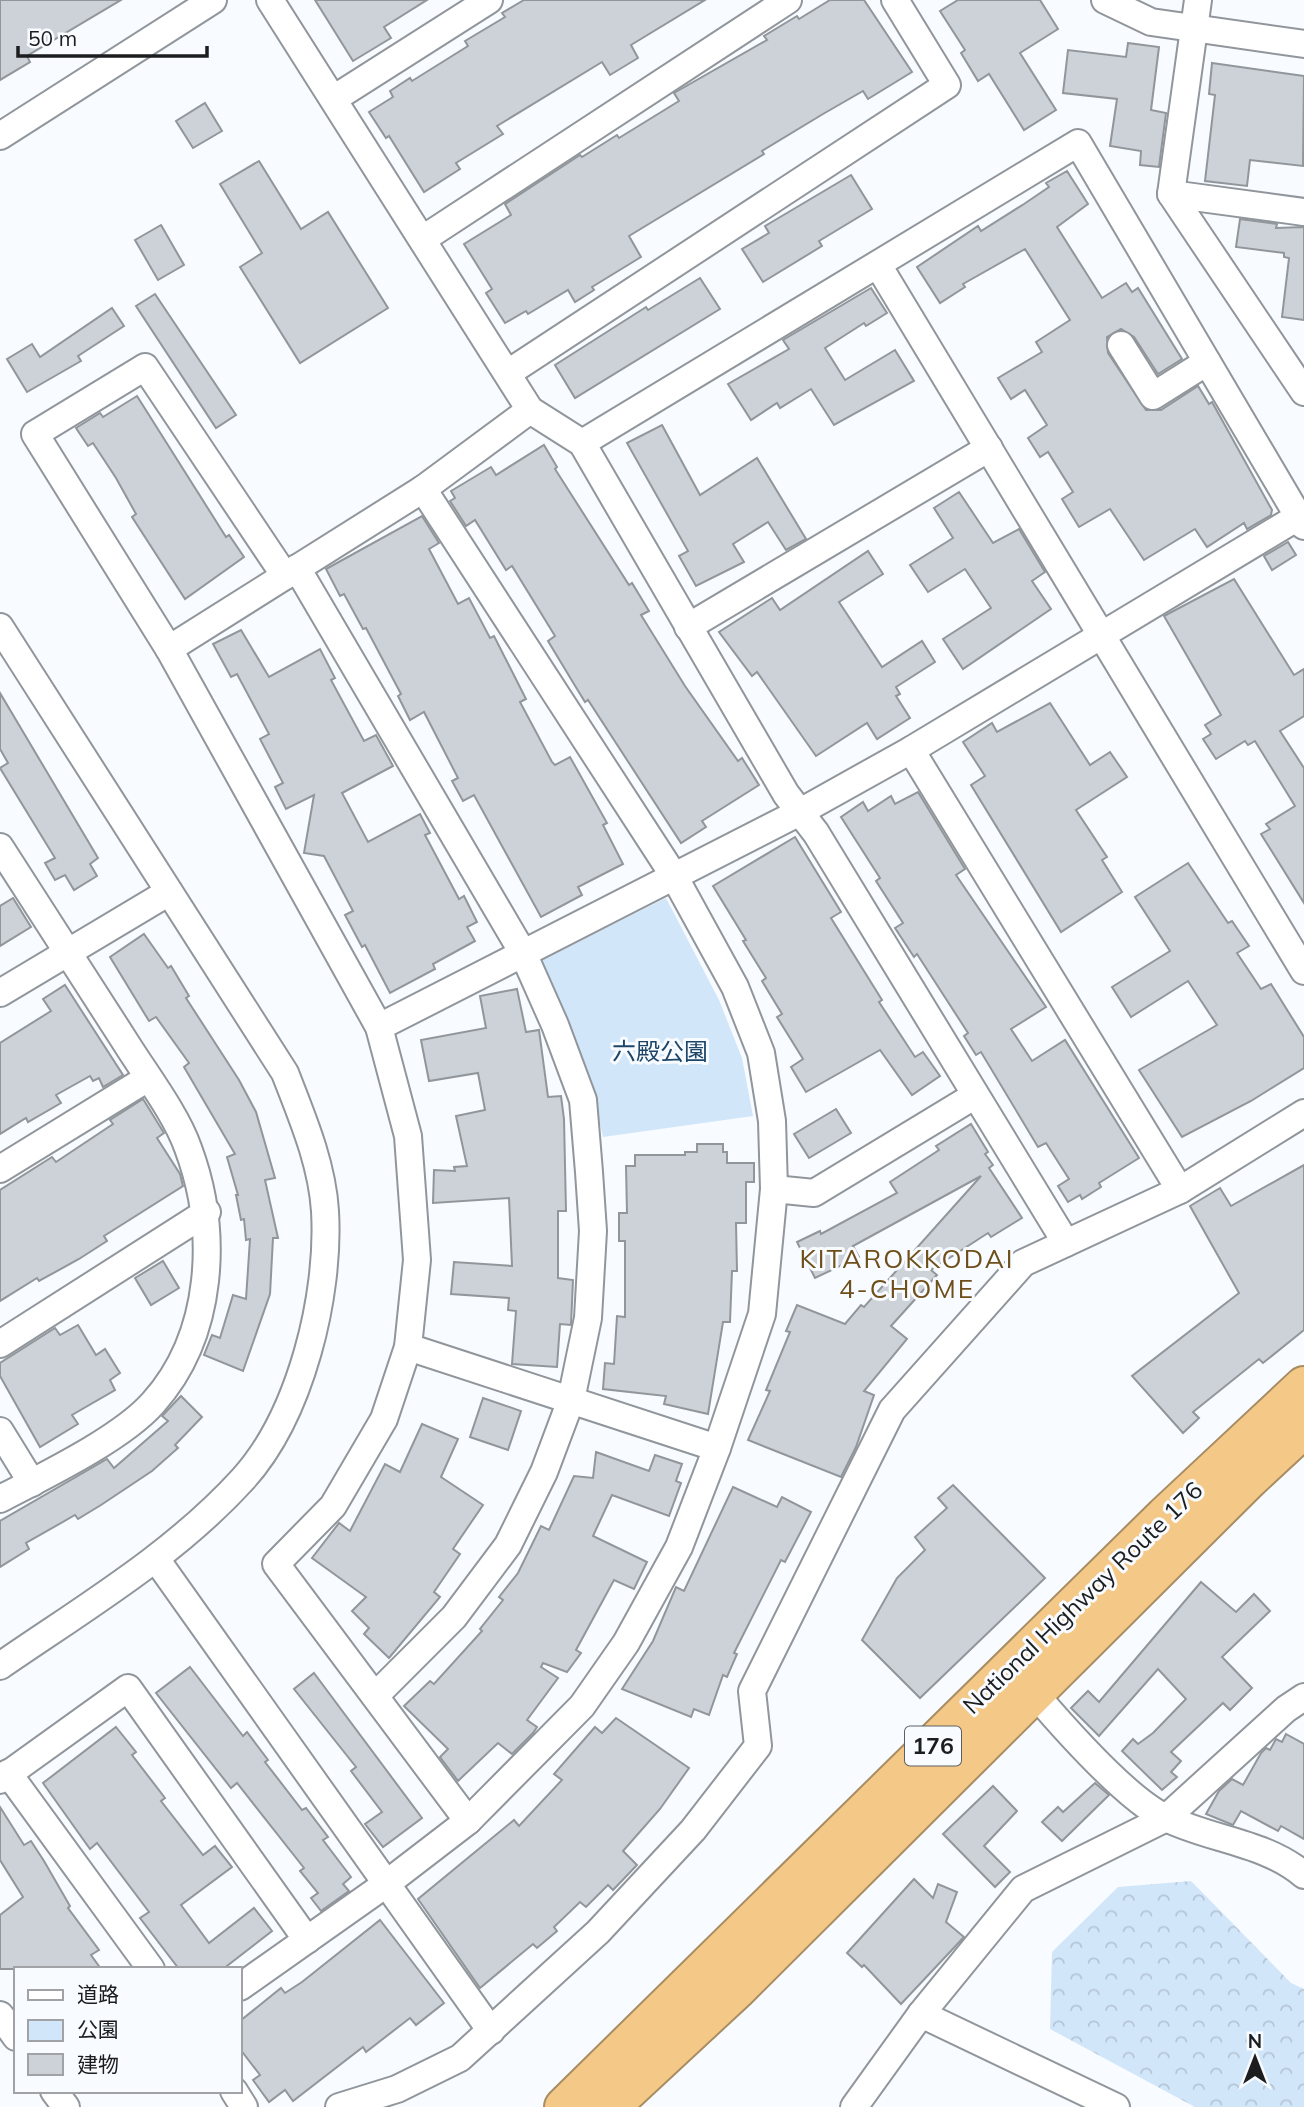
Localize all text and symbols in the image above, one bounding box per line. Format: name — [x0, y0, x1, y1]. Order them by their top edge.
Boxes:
scale bar — [18, 14, 206, 58]
text: 50 m — [28, 25, 77, 51]
park label: 六殿公園 — [612, 1036, 708, 1066]
district label: KITAROKKODAI 4-CHOME — [799, 1242, 1015, 1305]
street label: National Highway Route 176 — [956, 1475, 1208, 1720]
road number: 176 — [905, 1726, 961, 1765]
legend — [14, 1967, 242, 2093]
text: 道路 — [77, 1981, 119, 2007]
text: 公園 — [77, 2016, 119, 2042]
north arrow — [1220, 2023, 1290, 2093]
text: N — [1248, 2029, 1262, 2053]
text: 建物 — [77, 2051, 119, 2077]

